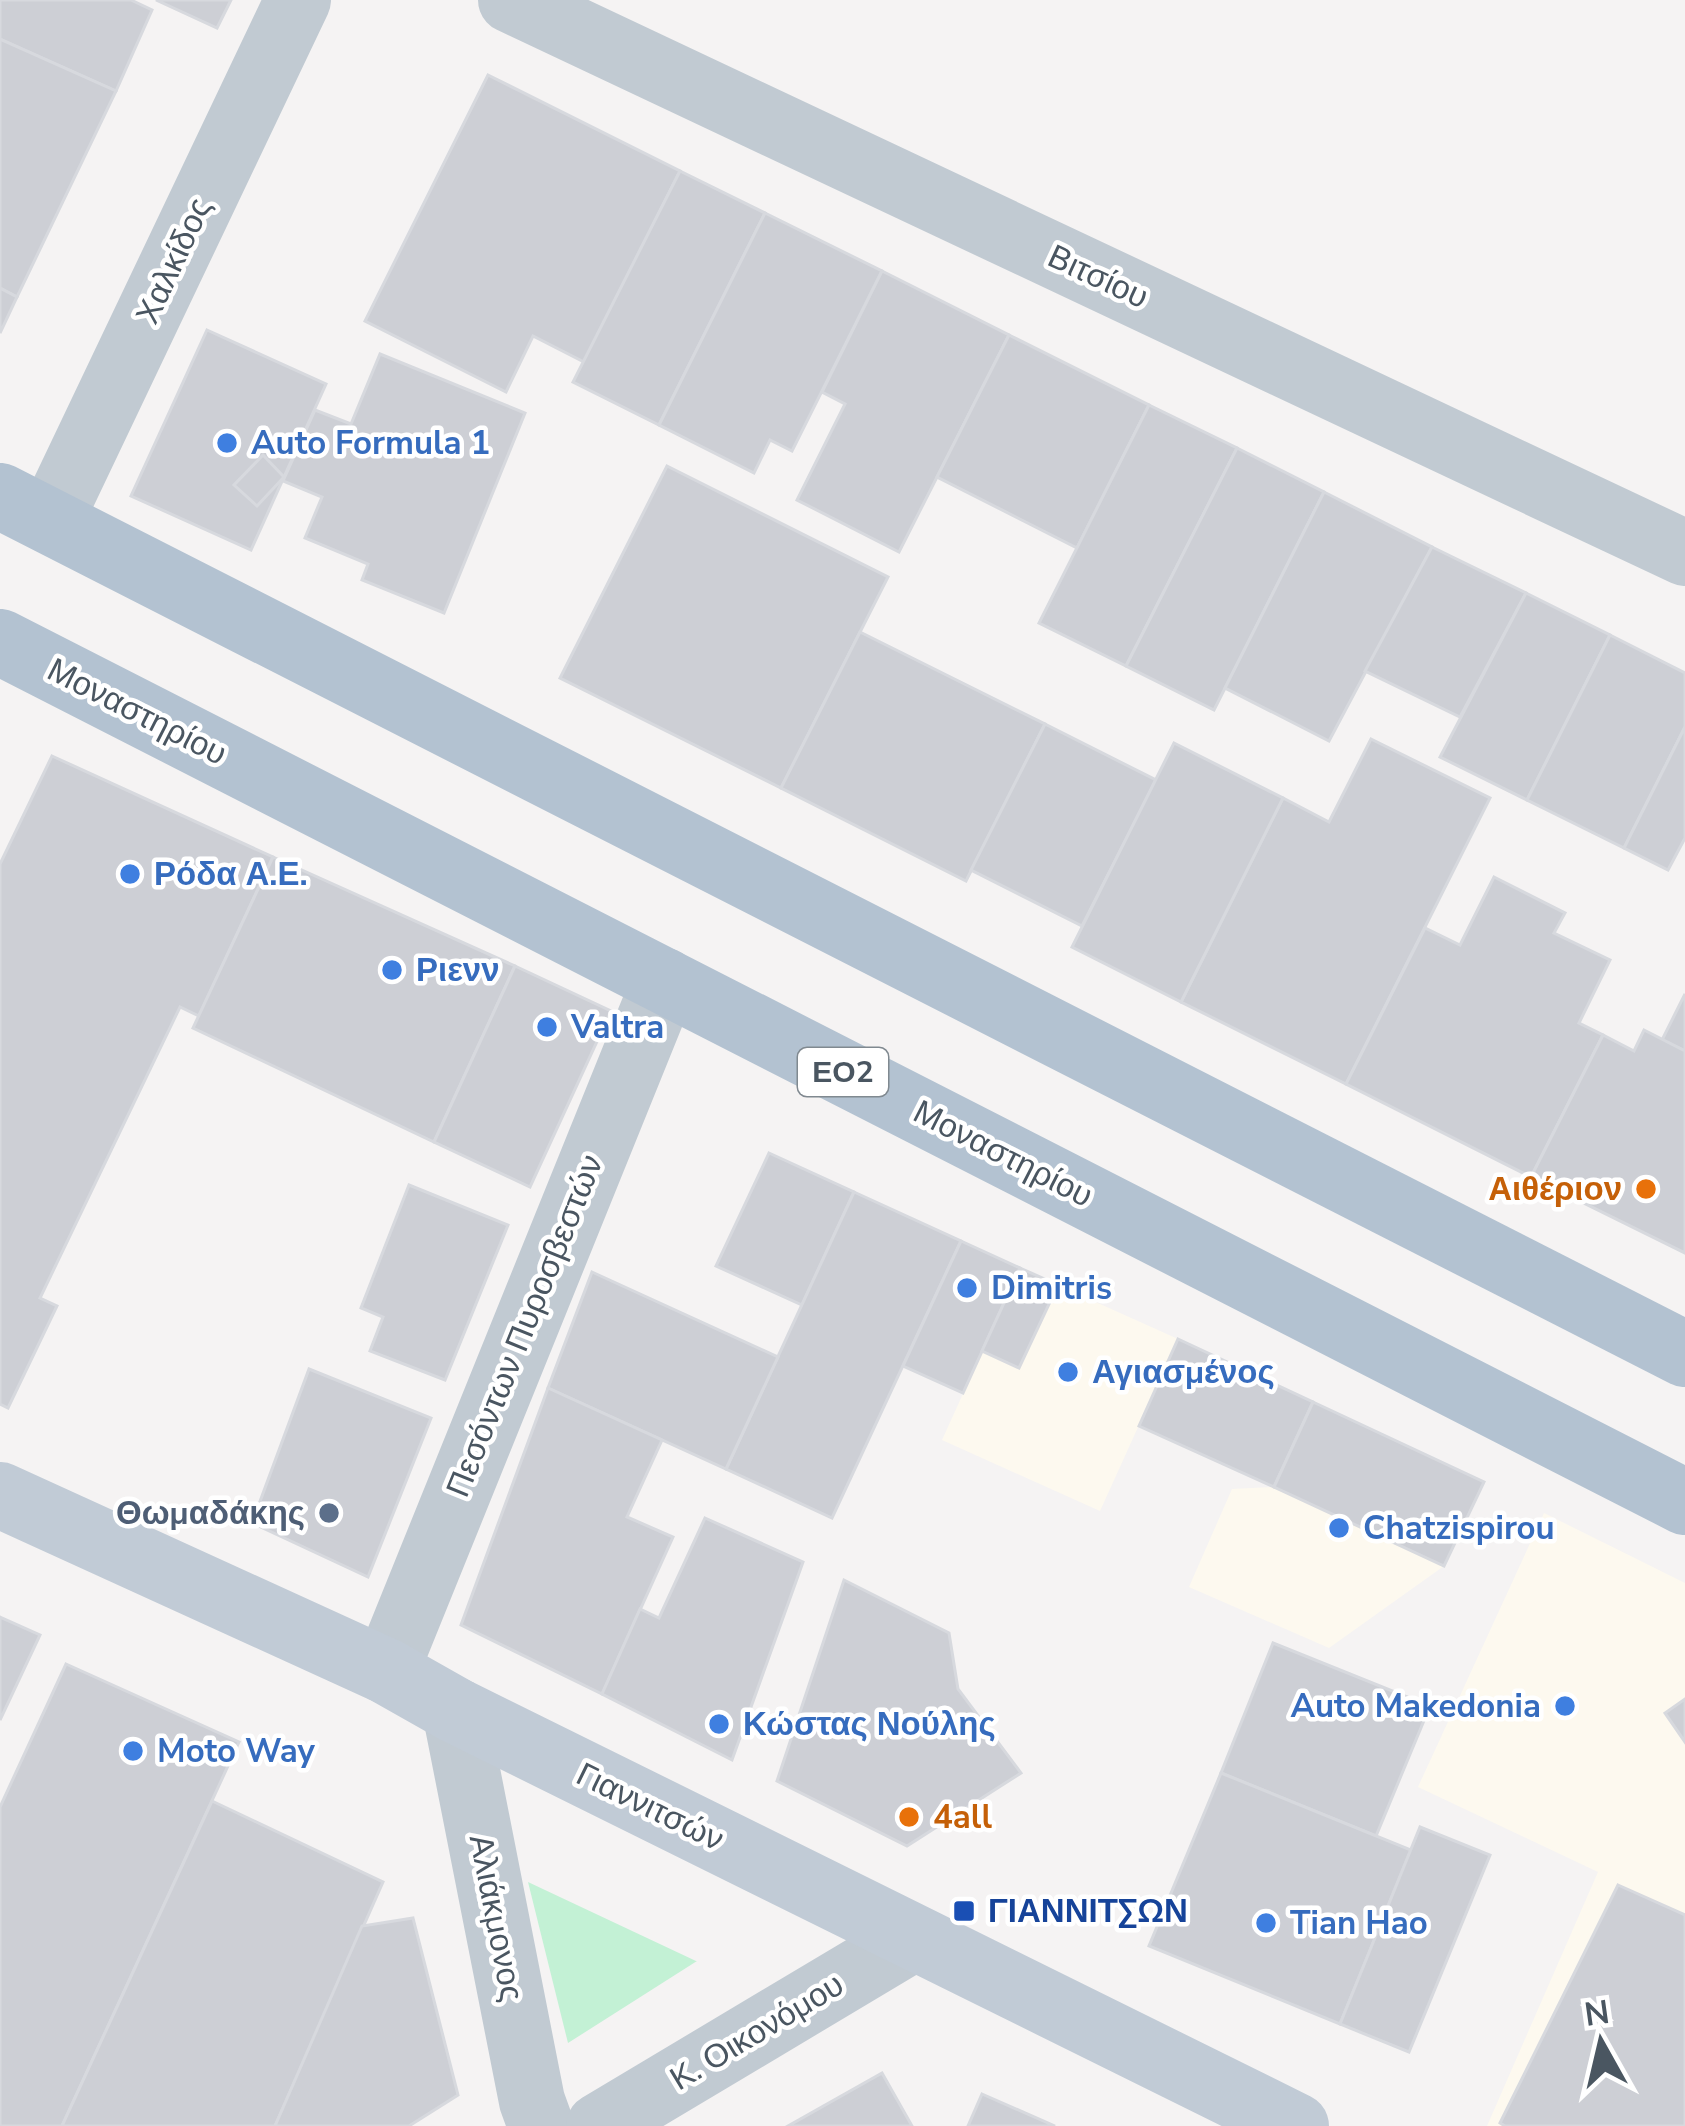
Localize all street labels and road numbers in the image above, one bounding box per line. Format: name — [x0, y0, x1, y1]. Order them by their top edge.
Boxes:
street label: Χαλκίδος — [125, 191, 223, 331]
street label: Βιτσίου — [1040, 234, 1156, 320]
street label: Μοναστηρίου — [40, 648, 234, 776]
road number: ΕΟ2 — [798, 1048, 888, 1096]
street label: Μοναστηρίου — [906, 1090, 1100, 1218]
street label: Πεσόντων Πυροσβεστών — [436, 1148, 614, 1504]
street label: Γιαννιτσών — [569, 1752, 731, 1862]
street label: Αλιάκμονος — [458, 1831, 534, 2005]
street label: Κ. Οικονόμου — [662, 1962, 852, 2102]

